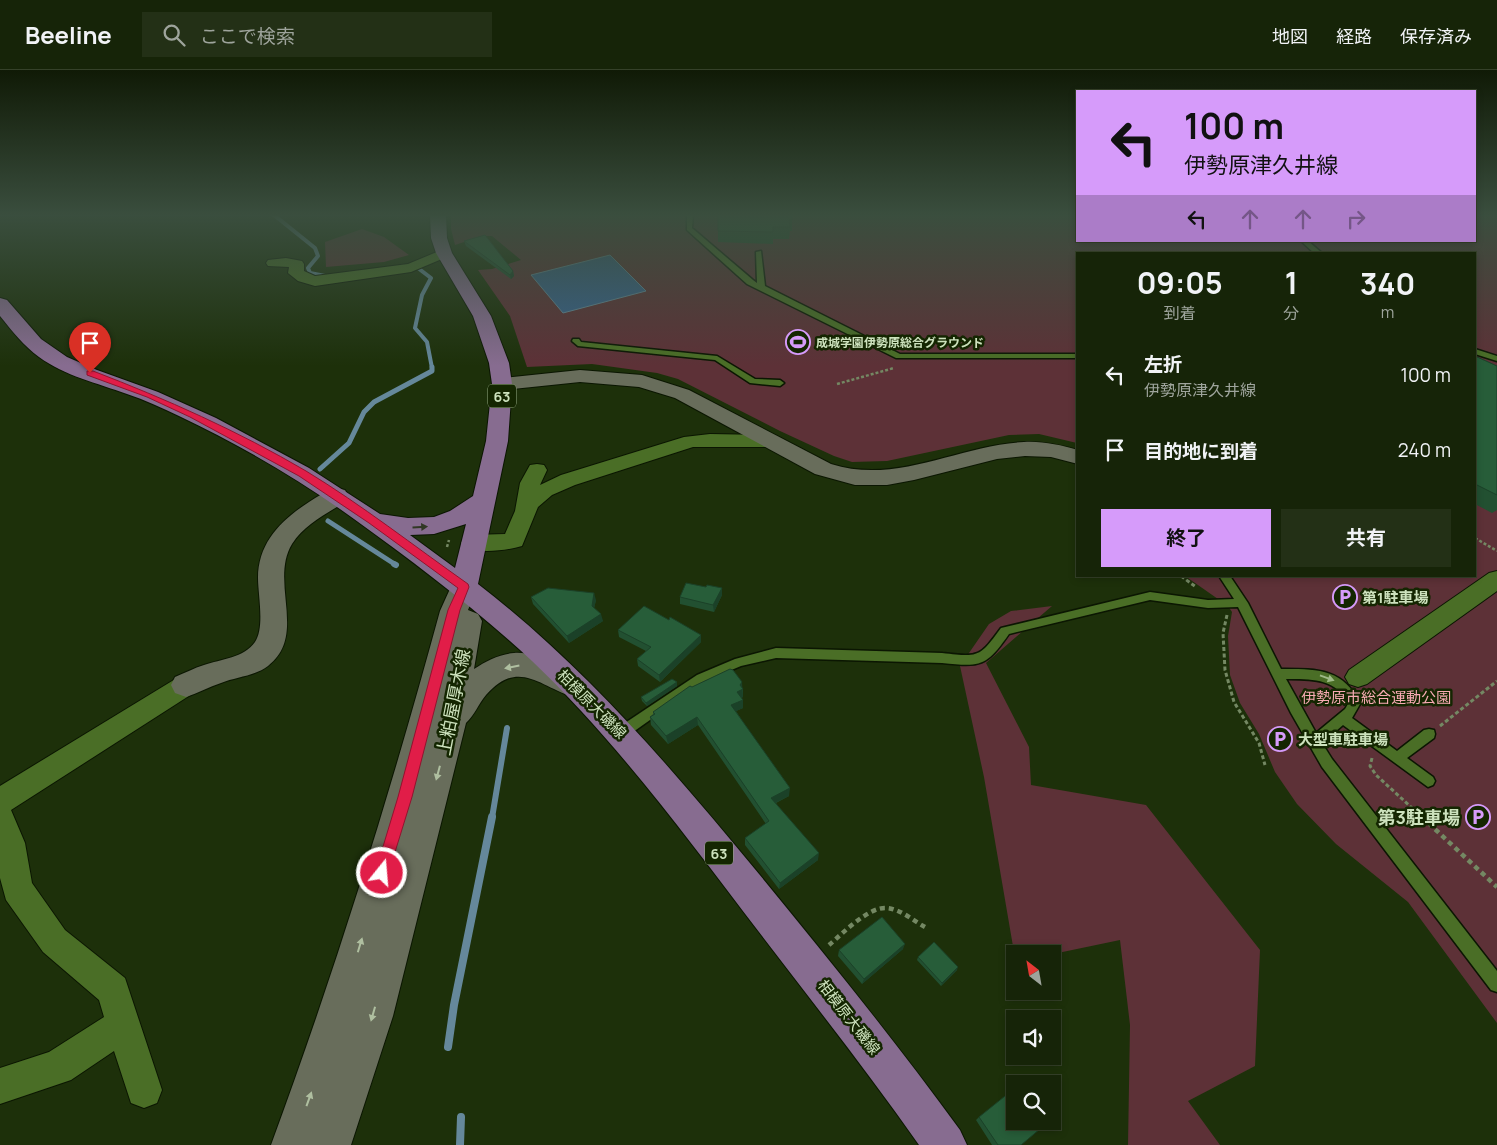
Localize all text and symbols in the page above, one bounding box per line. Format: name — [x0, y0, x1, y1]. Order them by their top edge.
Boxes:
search box — [142, 12, 492, 57]
text: Beeline — [25, 18, 112, 51]
icon: search — [160, 21, 188, 49]
text: ここで検索 — [200, 23, 295, 49]
text: 地図 — [1272, 24, 1308, 48]
text: 経路 — [1336, 24, 1372, 48]
text: 保存済み — [1400, 24, 1472, 48]
text: 100 m — [1184, 102, 1284, 150]
icon: left — [1101, 110, 1166, 175]
text: 伊勢原津久井線 — [1184, 150, 1338, 180]
icon: left — [1183, 205, 1211, 233]
icon: ahead — [1236, 205, 1264, 233]
icon: ahead — [1289, 205, 1317, 233]
icon: right — [1342, 205, 1370, 233]
text: 09:05 — [1137, 262, 1223, 303]
text: 1 — [1285, 262, 1298, 303]
text: 340 — [1360, 263, 1415, 304]
text: m — [1381, 301, 1394, 323]
text: 到着 — [1164, 302, 1196, 324]
text: 分 — [1283, 302, 1299, 324]
pin — [69, 322, 111, 373]
icon: arrive — [76, 329, 104, 357]
sports icon: 成城学園伊勢原総合グラウンド — [785, 329, 811, 355]
place label: 成城学園伊勢原総合グラウンド — [816, 334, 984, 351]
text: 左折 — [1144, 351, 1182, 377]
icon: left — [1101, 361, 1129, 389]
text: 100 m — [1400, 362, 1451, 388]
text: 伊勢原津久井線 — [1144, 379, 1256, 401]
road number: 63 — [488, 384, 516, 408]
icon: arrive — [1101, 436, 1129, 464]
text: 240 m — [1398, 437, 1451, 463]
text: 目的地に到着 — [1144, 438, 1258, 464]
button: 終了 — [1101, 509, 1271, 567]
button: 共有 — [1281, 509, 1451, 567]
one-way arrow — [412, 523, 428, 531]
parking icon: 第1駐車場 — [1332, 584, 1358, 610]
place label: 第1駐車場 — [1362, 587, 1429, 608]
street label: 上粕屋厚木線 — [431, 647, 475, 757]
one-way arrow — [503, 663, 519, 671]
street label: 相模原大磯線 — [553, 665, 631, 743]
one-way arrow — [1320, 675, 1335, 682]
park label: 伊勢原市総合運動公園 — [1301, 687, 1451, 708]
parking icon: 大型車駐車場 — [1267, 726, 1293, 752]
place label: 大型車駐車場 — [1298, 729, 1388, 750]
one-way arrow — [433, 765, 441, 780]
parking icon: 第3駐車場 — [1465, 804, 1491, 830]
place label: 第3駐車場 — [1378, 805, 1460, 829]
road number: 63 — [705, 841, 733, 864]
position arrow — [355, 846, 407, 898]
one-way arrow — [356, 937, 364, 952]
north arrow — [1006, 945, 1061, 1000]
map controls — [1006, 945, 1061, 1130]
street label: 相模原大磯線 — [813, 975, 885, 1059]
one-way arrow — [368, 1007, 376, 1022]
button: sound — [1006, 1010, 1061, 1065]
button: search — [1006, 1075, 1061, 1130]
one-way arrow — [305, 1091, 313, 1106]

